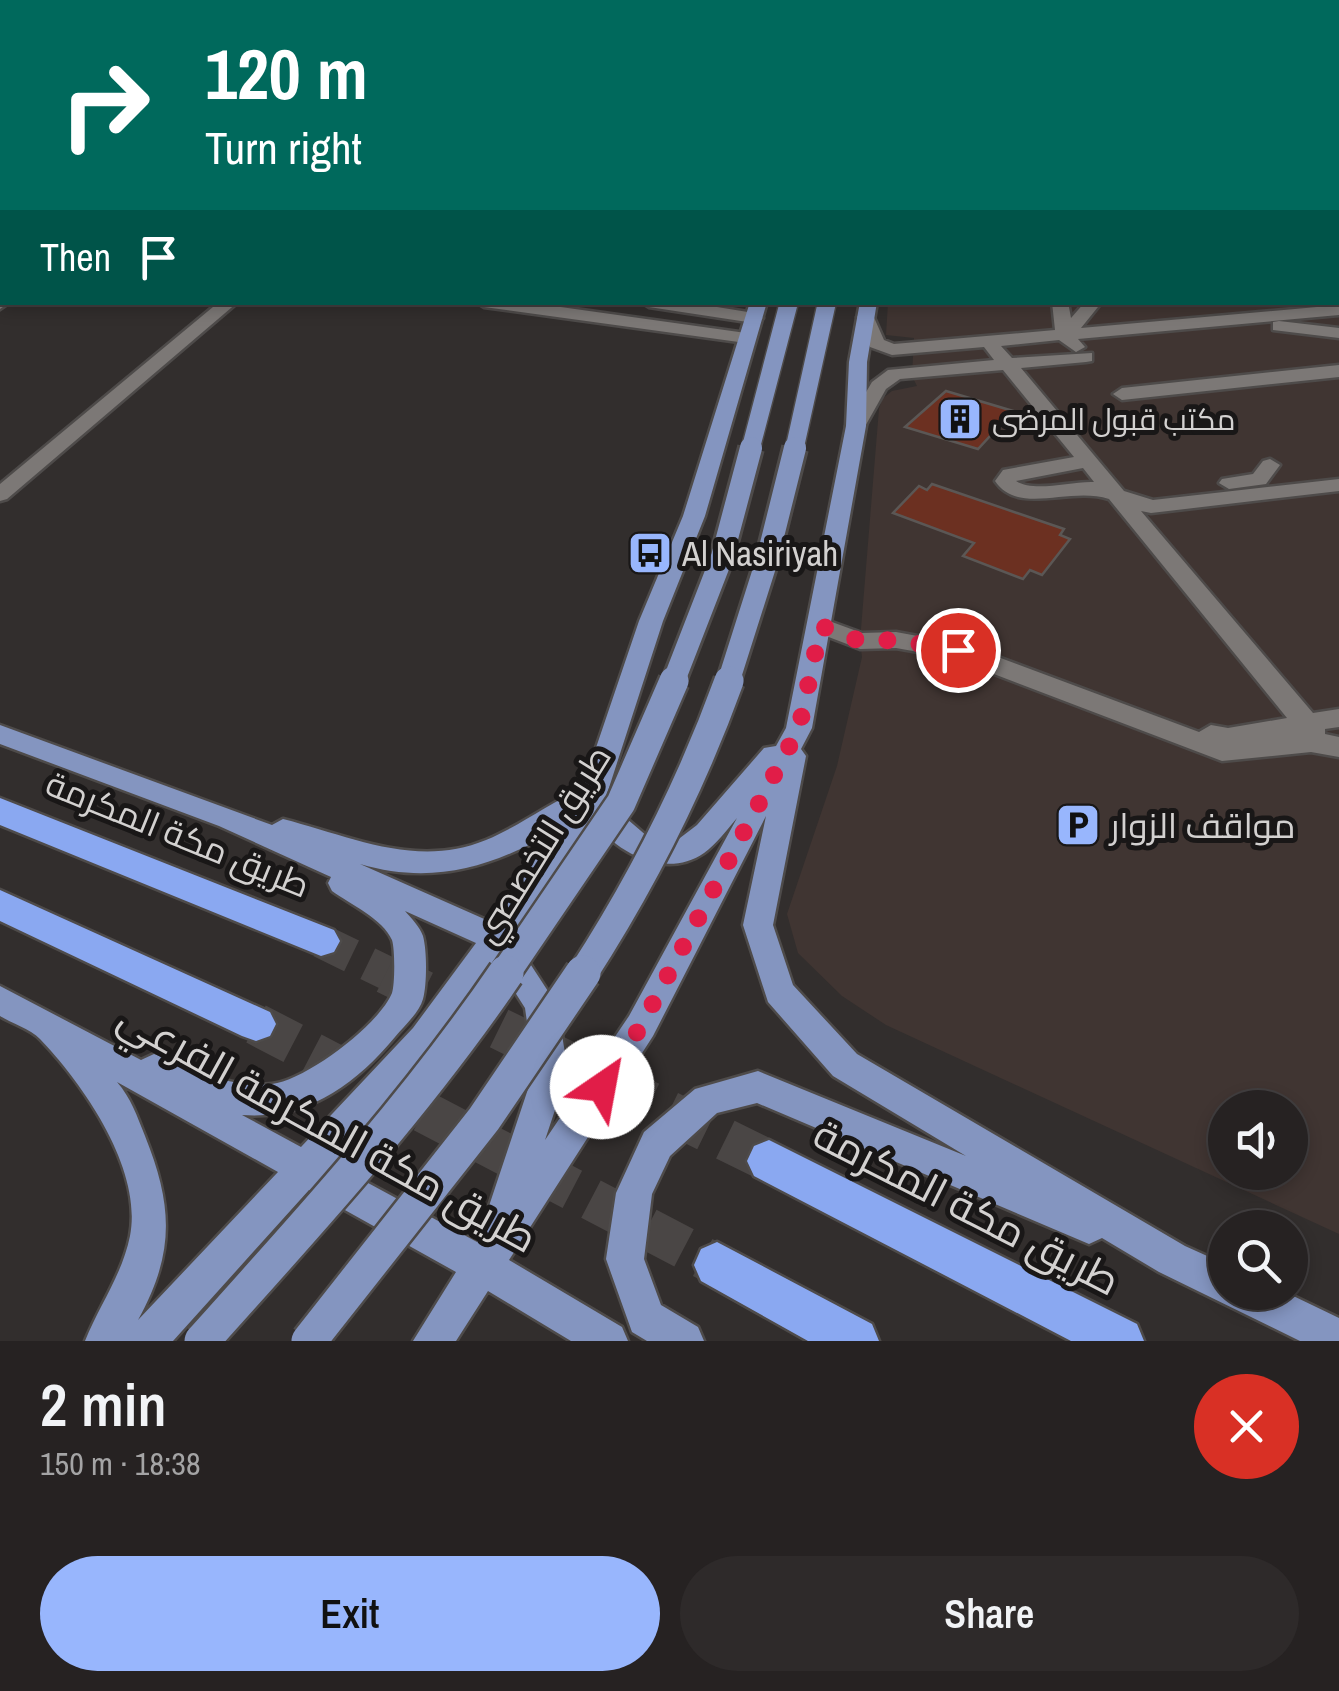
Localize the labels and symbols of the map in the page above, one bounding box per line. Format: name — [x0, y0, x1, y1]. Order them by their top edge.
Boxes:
building icon: مكتب قبول المرضى — [937, 396, 983, 442]
place label: مكتب قبول المرضى — [992, 399, 1236, 439]
bus stop icon: Al Nasiriyah — [627, 530, 673, 576]
place label: Al Nasiriyah — [681, 530, 838, 577]
pin — [916, 608, 1001, 693]
street label: طريق التخصصي — [462, 736, 624, 953]
street label: طريق مكة المكرمة — [39, 760, 317, 908]
parking icon: مواقف الزوار — [1055, 802, 1101, 848]
place label: مواقف الزوار — [1108, 802, 1296, 849]
street label: طريق مكة المكرمة الفرعي — [106, 988, 547, 1270]
position arrow — [550, 1035, 654, 1139]
street label: طريق مكة المكرمة — [804, 1106, 1130, 1308]

